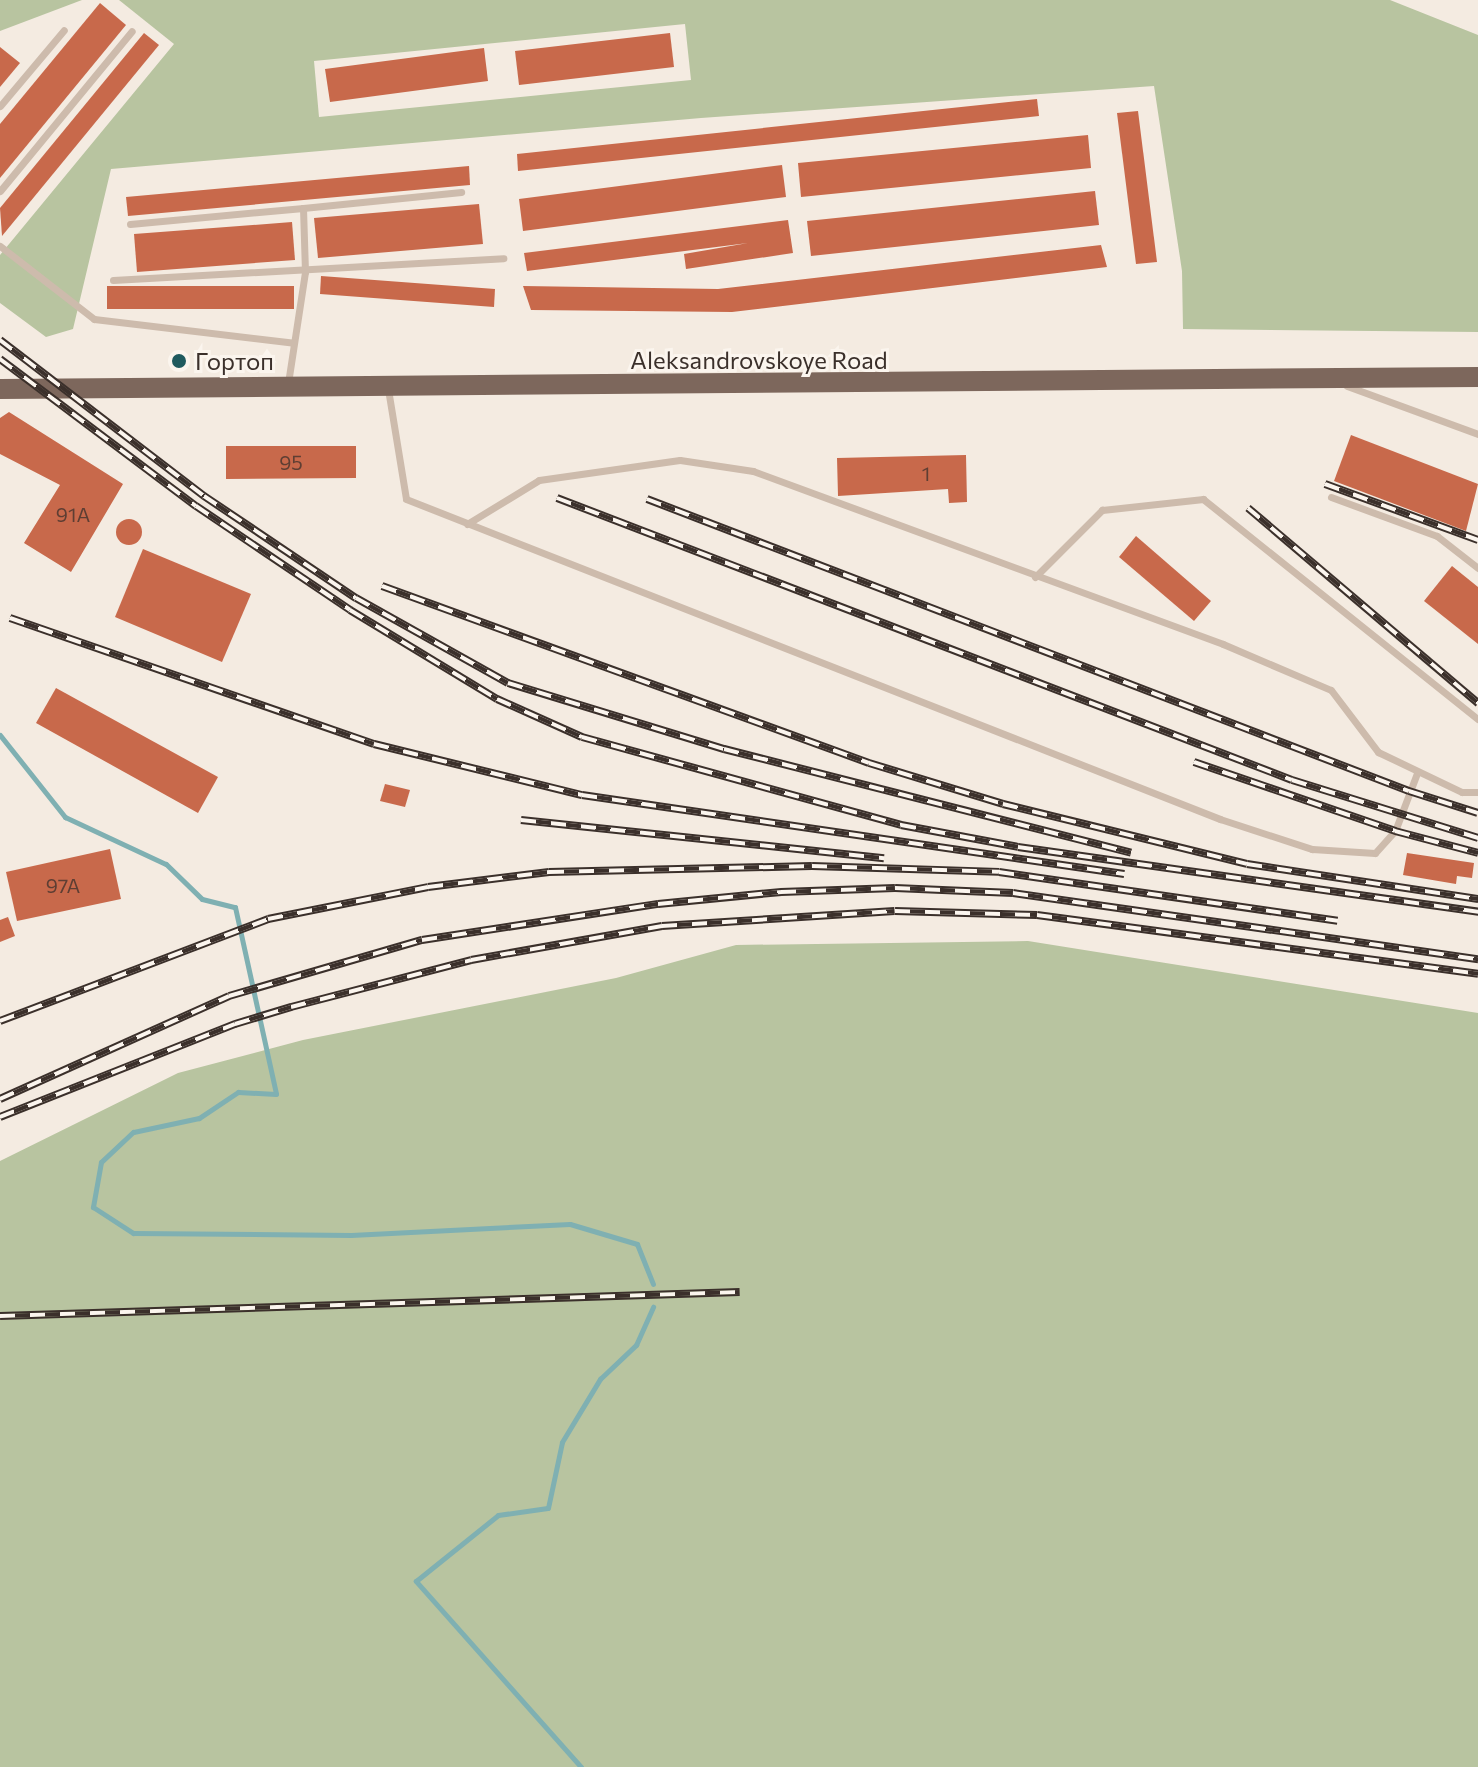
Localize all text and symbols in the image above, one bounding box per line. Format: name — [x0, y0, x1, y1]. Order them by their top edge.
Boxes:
street label: Aleksandrovskoye Road — [630, 346, 888, 374]
place label: Гортоп — [195, 347, 274, 375]
marker: Гортоп — [170, 352, 188, 370]
house number: 95 — [279, 450, 303, 474]
house number: 1 — [922, 461, 930, 485]
house number: 91А — [56, 502, 90, 526]
house number: 97А — [46, 873, 80, 897]

